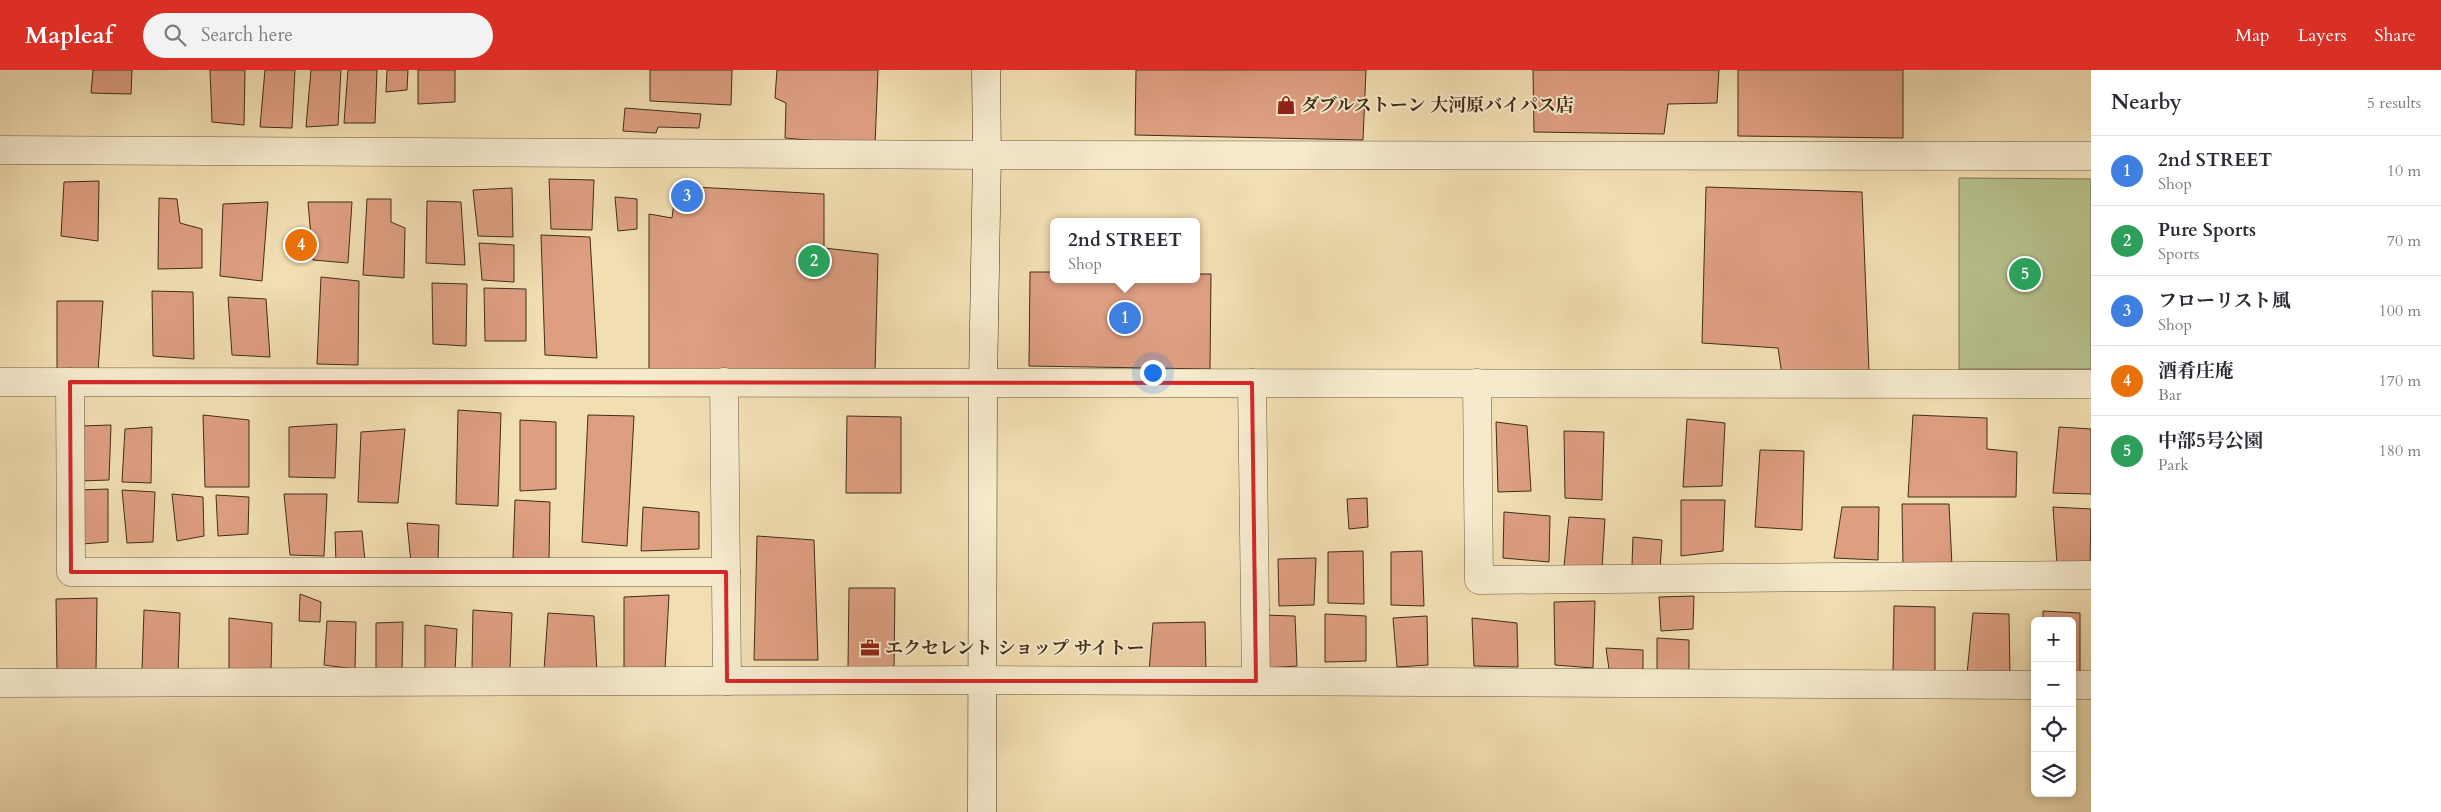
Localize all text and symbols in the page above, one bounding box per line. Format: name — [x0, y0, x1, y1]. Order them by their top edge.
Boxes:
search box — [143, 13, 493, 58]
text: Mapleaf — [25, 19, 113, 52]
icon: search — [161, 21, 189, 49]
text: Search here — [201, 22, 293, 48]
text: Map — [2235, 23, 2270, 48]
text: Layers — [2298, 23, 2347, 48]
text: Share — [2375, 23, 2416, 48]
text: Nearby — [2111, 88, 2182, 117]
text: 5 results — [2367, 92, 2421, 114]
place label: ダブルストーン 大河原バイパス店 — [1301, 93, 1574, 118]
shop icon: ダブルストーン 大河原バイパス店 — [1275, 94, 1297, 116]
text: 2nd STREET — [2158, 147, 2272, 173]
text: 1 — [2123, 160, 2131, 182]
text: 10 m — [2387, 160, 2421, 182]
text: Shop — [2158, 173, 2192, 195]
pin: 3 — [671, 177, 703, 215]
text: Pure Sports — [2158, 217, 2256, 243]
popup — [1050, 218, 1200, 283]
pin: 4 — [285, 226, 317, 264]
text: 2nd STREET — [1068, 227, 1182, 253]
text: 2 — [2123, 230, 2131, 252]
text: 70 m — [2387, 230, 2421, 252]
pin: 2 — [798, 242, 830, 280]
text: Sports — [2158, 243, 2199, 265]
text: Shop — [1068, 253, 1102, 275]
pin: 5 — [2009, 255, 2041, 293]
text: フローリスト風 — [2158, 288, 2291, 314]
pin: 1 — [1109, 299, 1141, 337]
text: 3 — [2123, 300, 2131, 322]
text: 100 m — [2379, 300, 2421, 322]
text: Shop — [2158, 314, 2192, 336]
text: 酒肴庄庵 — [2158, 358, 2234, 384]
your location — [1140, 360, 1166, 386]
text: 4 — [2123, 370, 2131, 392]
text: 170 m — [2379, 370, 2421, 392]
text: Bar — [2158, 384, 2182, 406]
text: 中部5号公園 — [2158, 428, 2263, 454]
text: 5 — [2123, 440, 2131, 462]
text: 180 m — [2379, 440, 2421, 462]
text: Park — [2158, 454, 2189, 476]
map controls — [2031, 617, 2076, 797]
button: + — [2031, 617, 2076, 662]
place label: エクセレント ショップ サイトー — [885, 636, 1145, 661]
office icon: エクセレント ショップ サイトー — [859, 637, 881, 659]
button: − — [2031, 662, 2076, 707]
button: locate — [2031, 707, 2076, 752]
button: layers — [2031, 752, 2076, 797]

